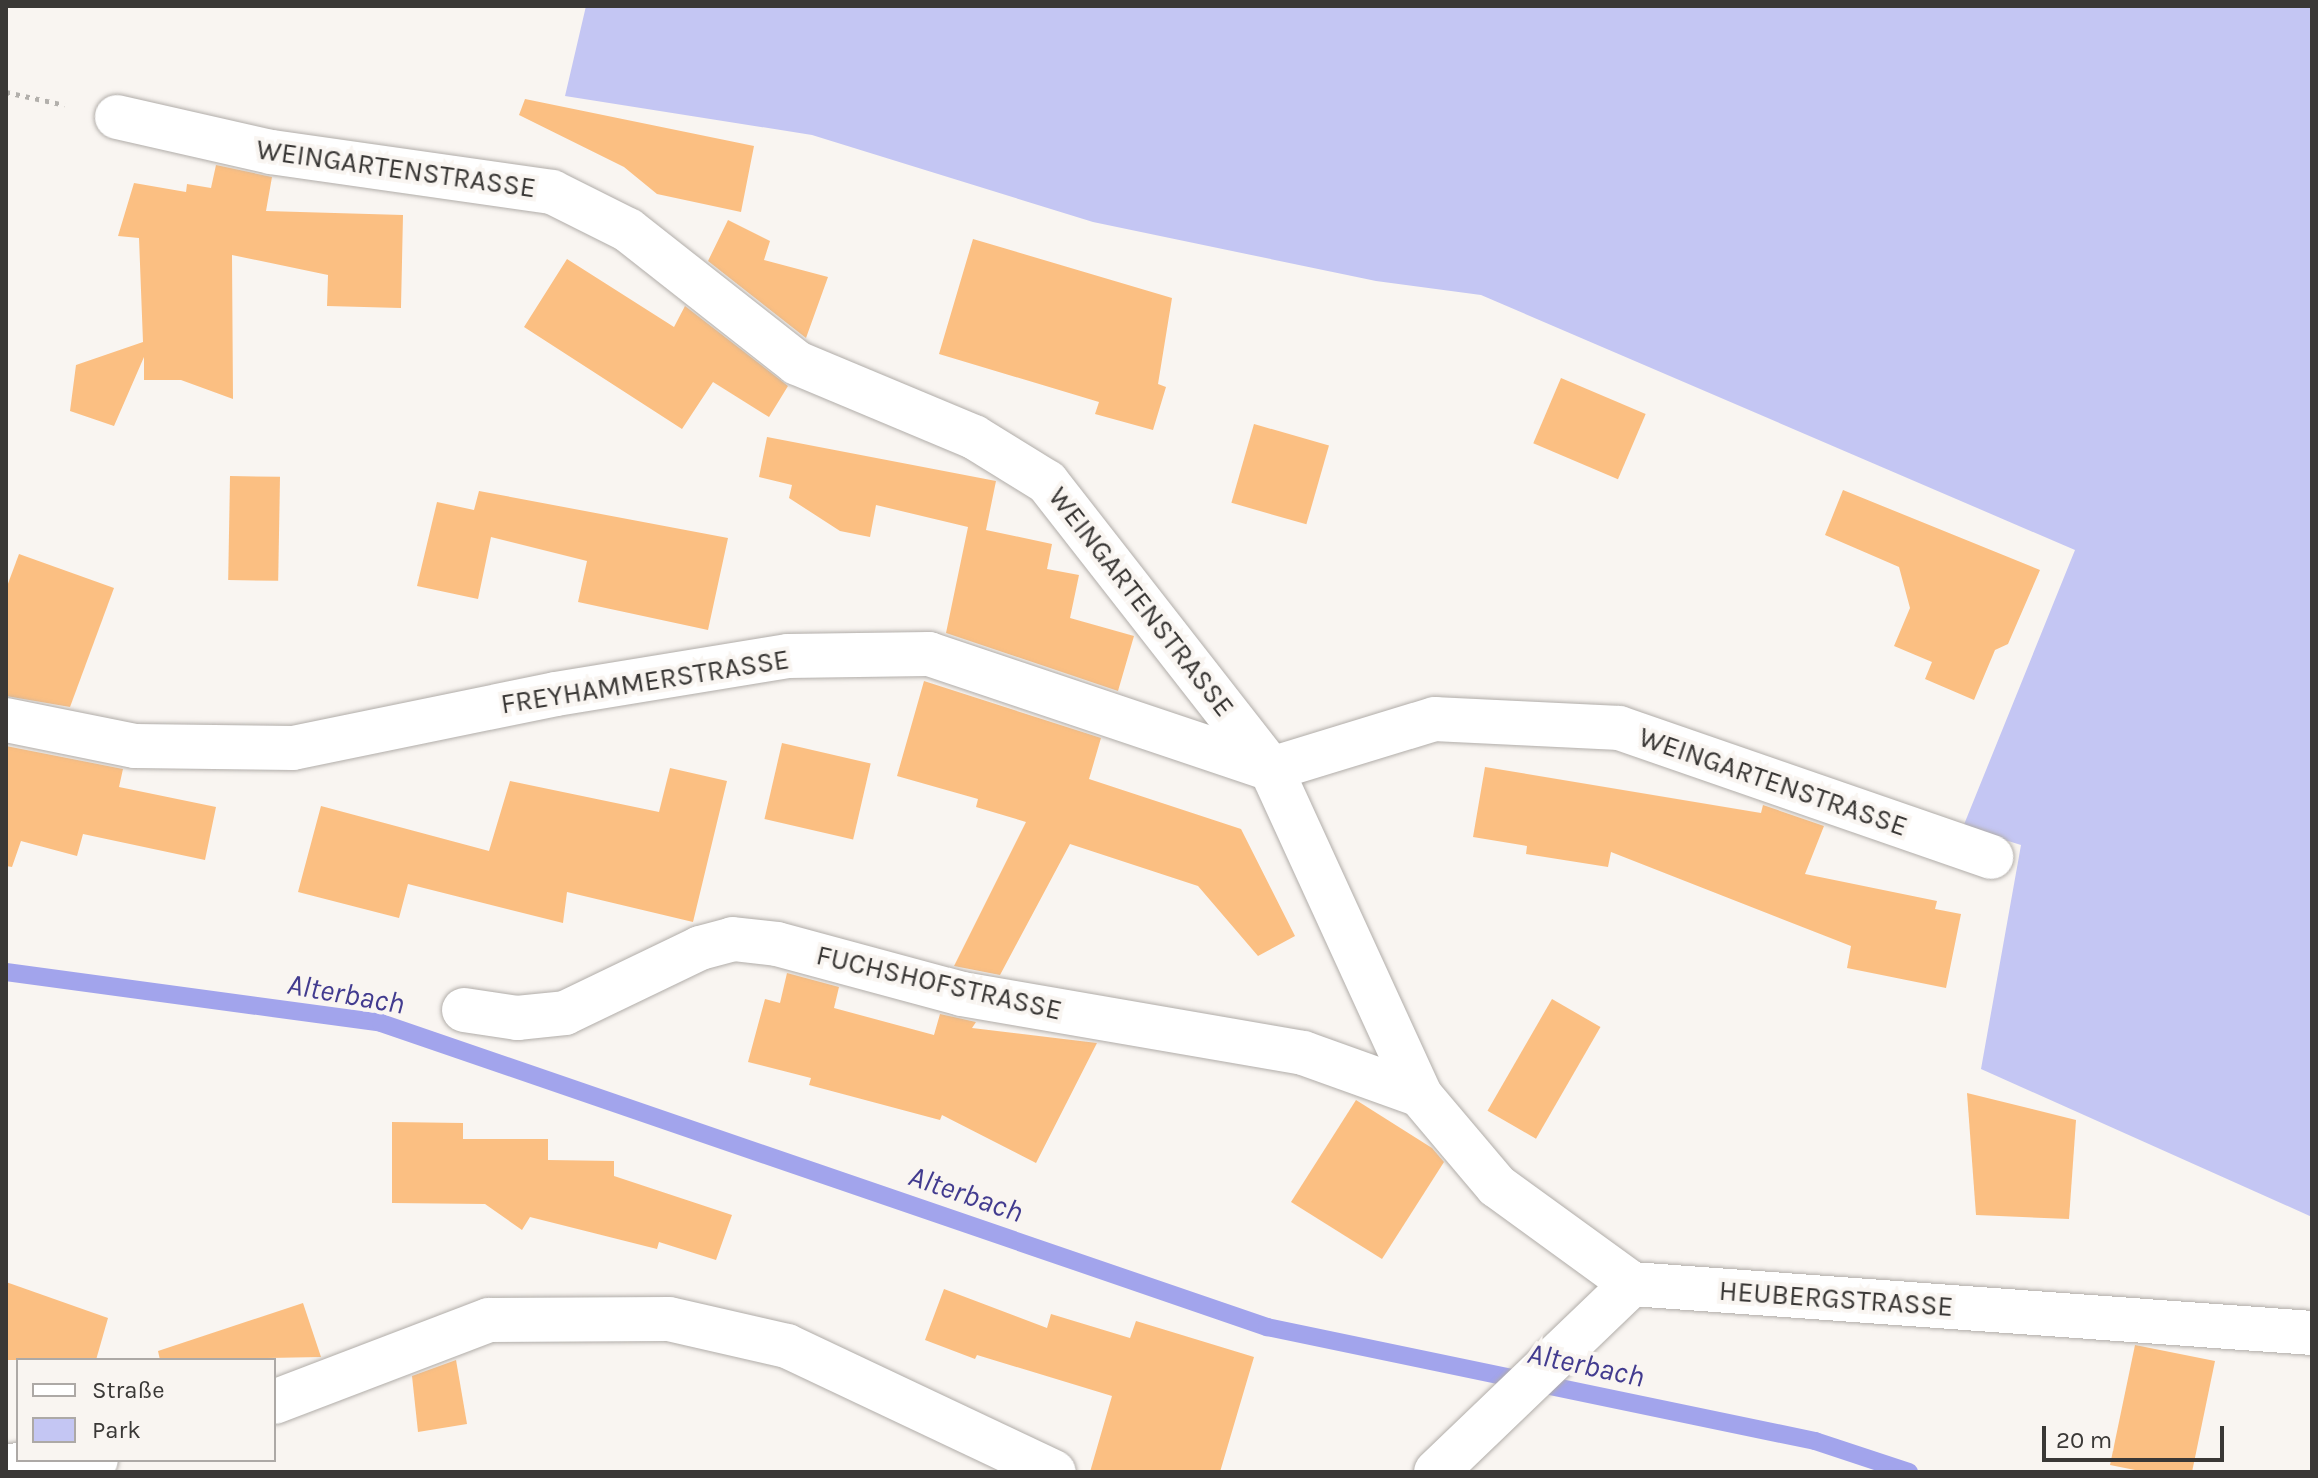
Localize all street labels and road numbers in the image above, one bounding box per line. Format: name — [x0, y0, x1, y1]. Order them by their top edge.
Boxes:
street label: WEINGARTENSTRASSE — [254, 133, 538, 205]
street label: WEINGARTENSTRASSE — [1041, 481, 1241, 723]
street label: FREYHAMMERSTRASSE — [498, 643, 792, 721]
street label: WEINGARTENSTRASSE — [1634, 720, 1912, 844]
street label: FUCHSHOFSTRASSE — [813, 938, 1065, 1028]
street label: HEUBERGSTRASSE — [1718, 1274, 1954, 1324]

